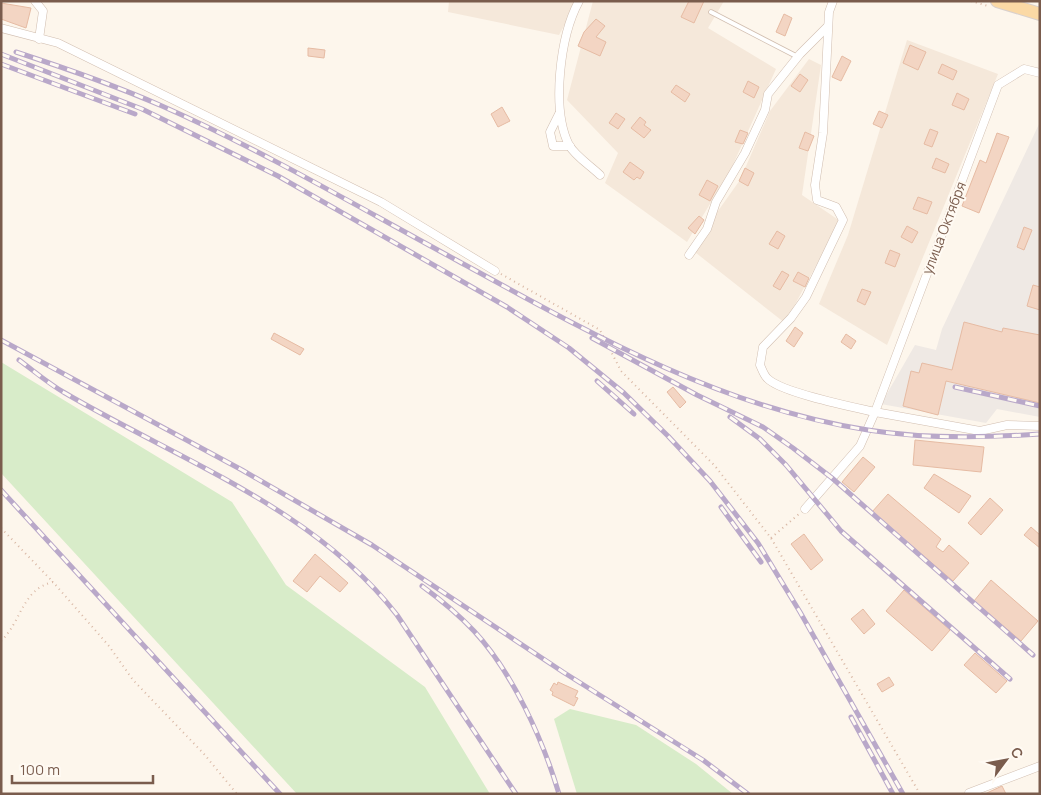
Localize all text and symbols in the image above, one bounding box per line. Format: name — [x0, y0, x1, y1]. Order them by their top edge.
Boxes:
street label: улица Октября — [917, 179, 970, 277]
north arrow — [981, 735, 1031, 785]
text: С — [1007, 743, 1028, 762]
scale bar — [12, 752, 154, 784]
text: 100 m — [20, 759, 60, 780]

